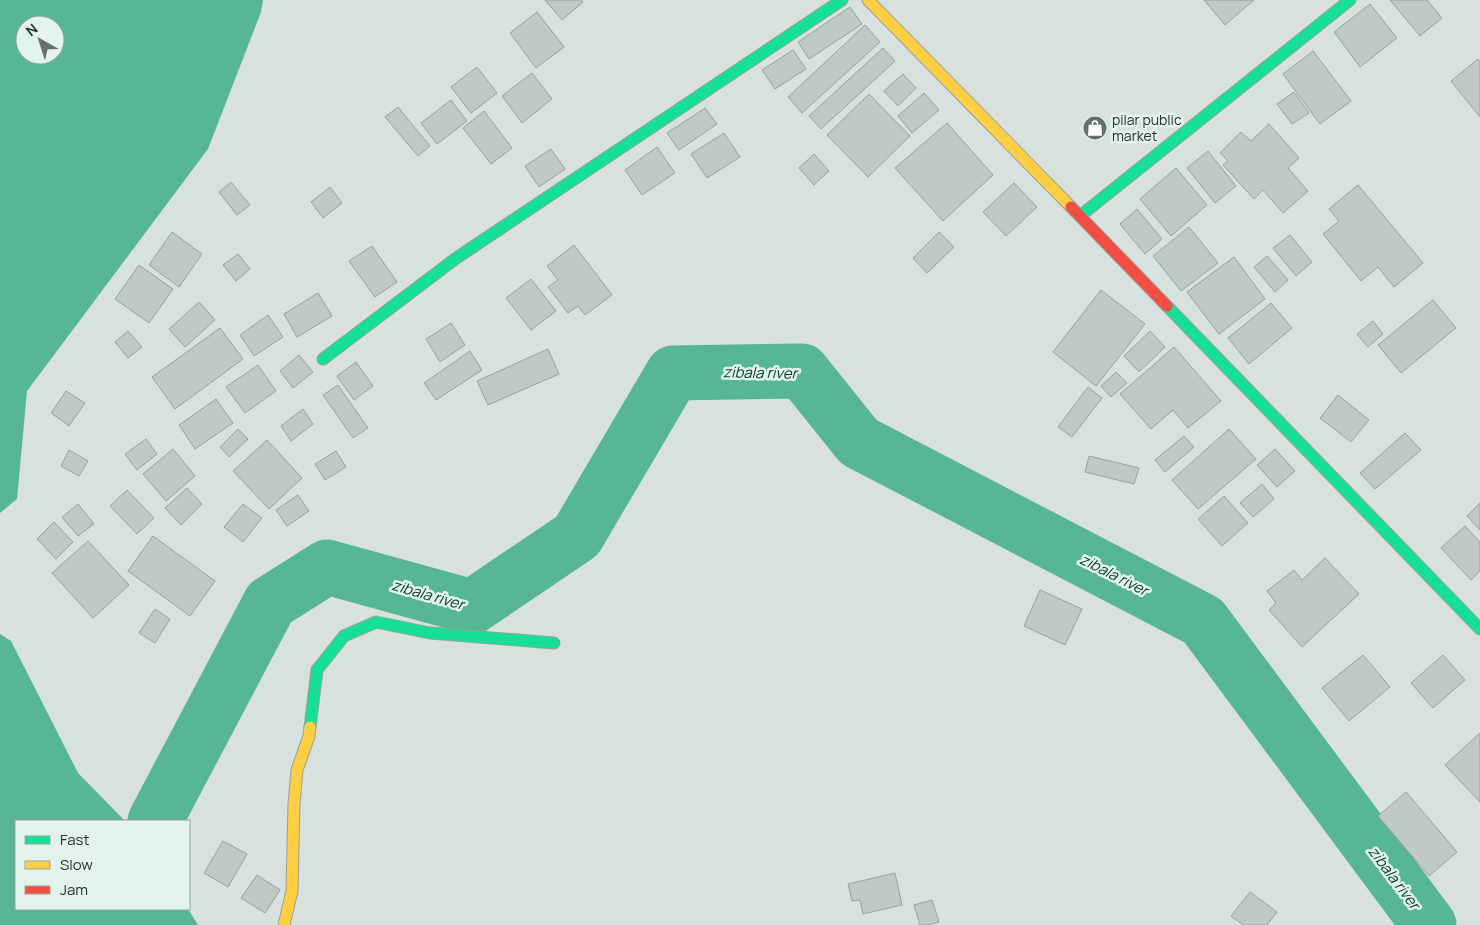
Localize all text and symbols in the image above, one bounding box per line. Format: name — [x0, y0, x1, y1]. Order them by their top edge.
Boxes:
north arrow — [15, 15, 65, 65]
text: N — [22, 19, 41, 40]
place label: pilar public market — [1112, 110, 1182, 145]
shop icon: pilar public market — [1082, 115, 1108, 141]
water label: zibala river — [723, 361, 800, 384]
water label: zibala river — [1077, 548, 1154, 602]
water label: zibala river — [390, 574, 469, 616]
legend — [15, 820, 190, 910]
text: Fast — [60, 829, 89, 850]
water label: zibala river — [1364, 842, 1427, 916]
text: Slow — [60, 854, 93, 875]
text: Jam — [60, 879, 88, 900]

